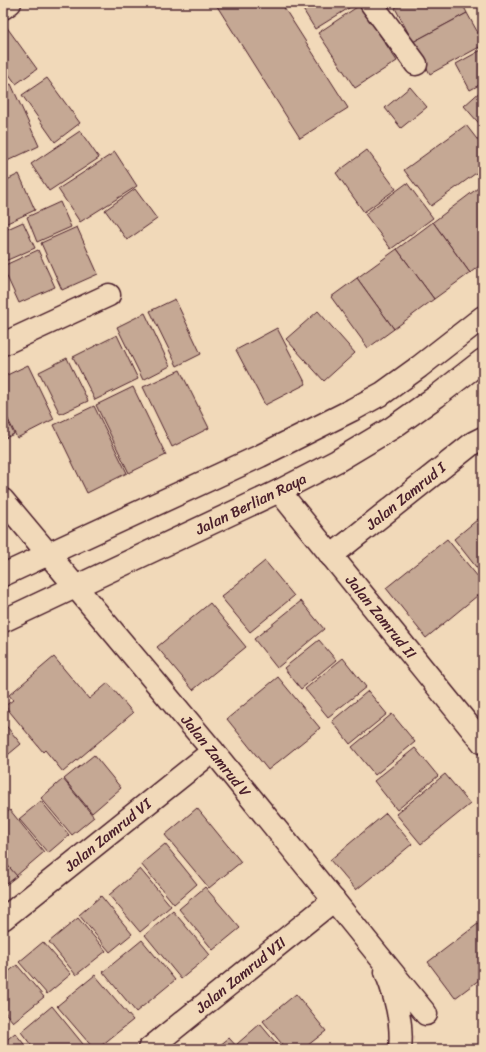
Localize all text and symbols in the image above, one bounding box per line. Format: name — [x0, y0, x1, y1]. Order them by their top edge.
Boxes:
street label: Jalan Zamrud I — [359, 455, 453, 537]
street label: Jalan Berlian Raya — [190, 466, 312, 543]
street label: Jalan Zamrud II — [338, 568, 423, 665]
street label: Jalan Zamrud V — [174, 708, 258, 803]
street label: Jalan Zamrud VI — [58, 791, 158, 879]
street label: Jalan Zamrud VII — [189, 930, 293, 1021]

